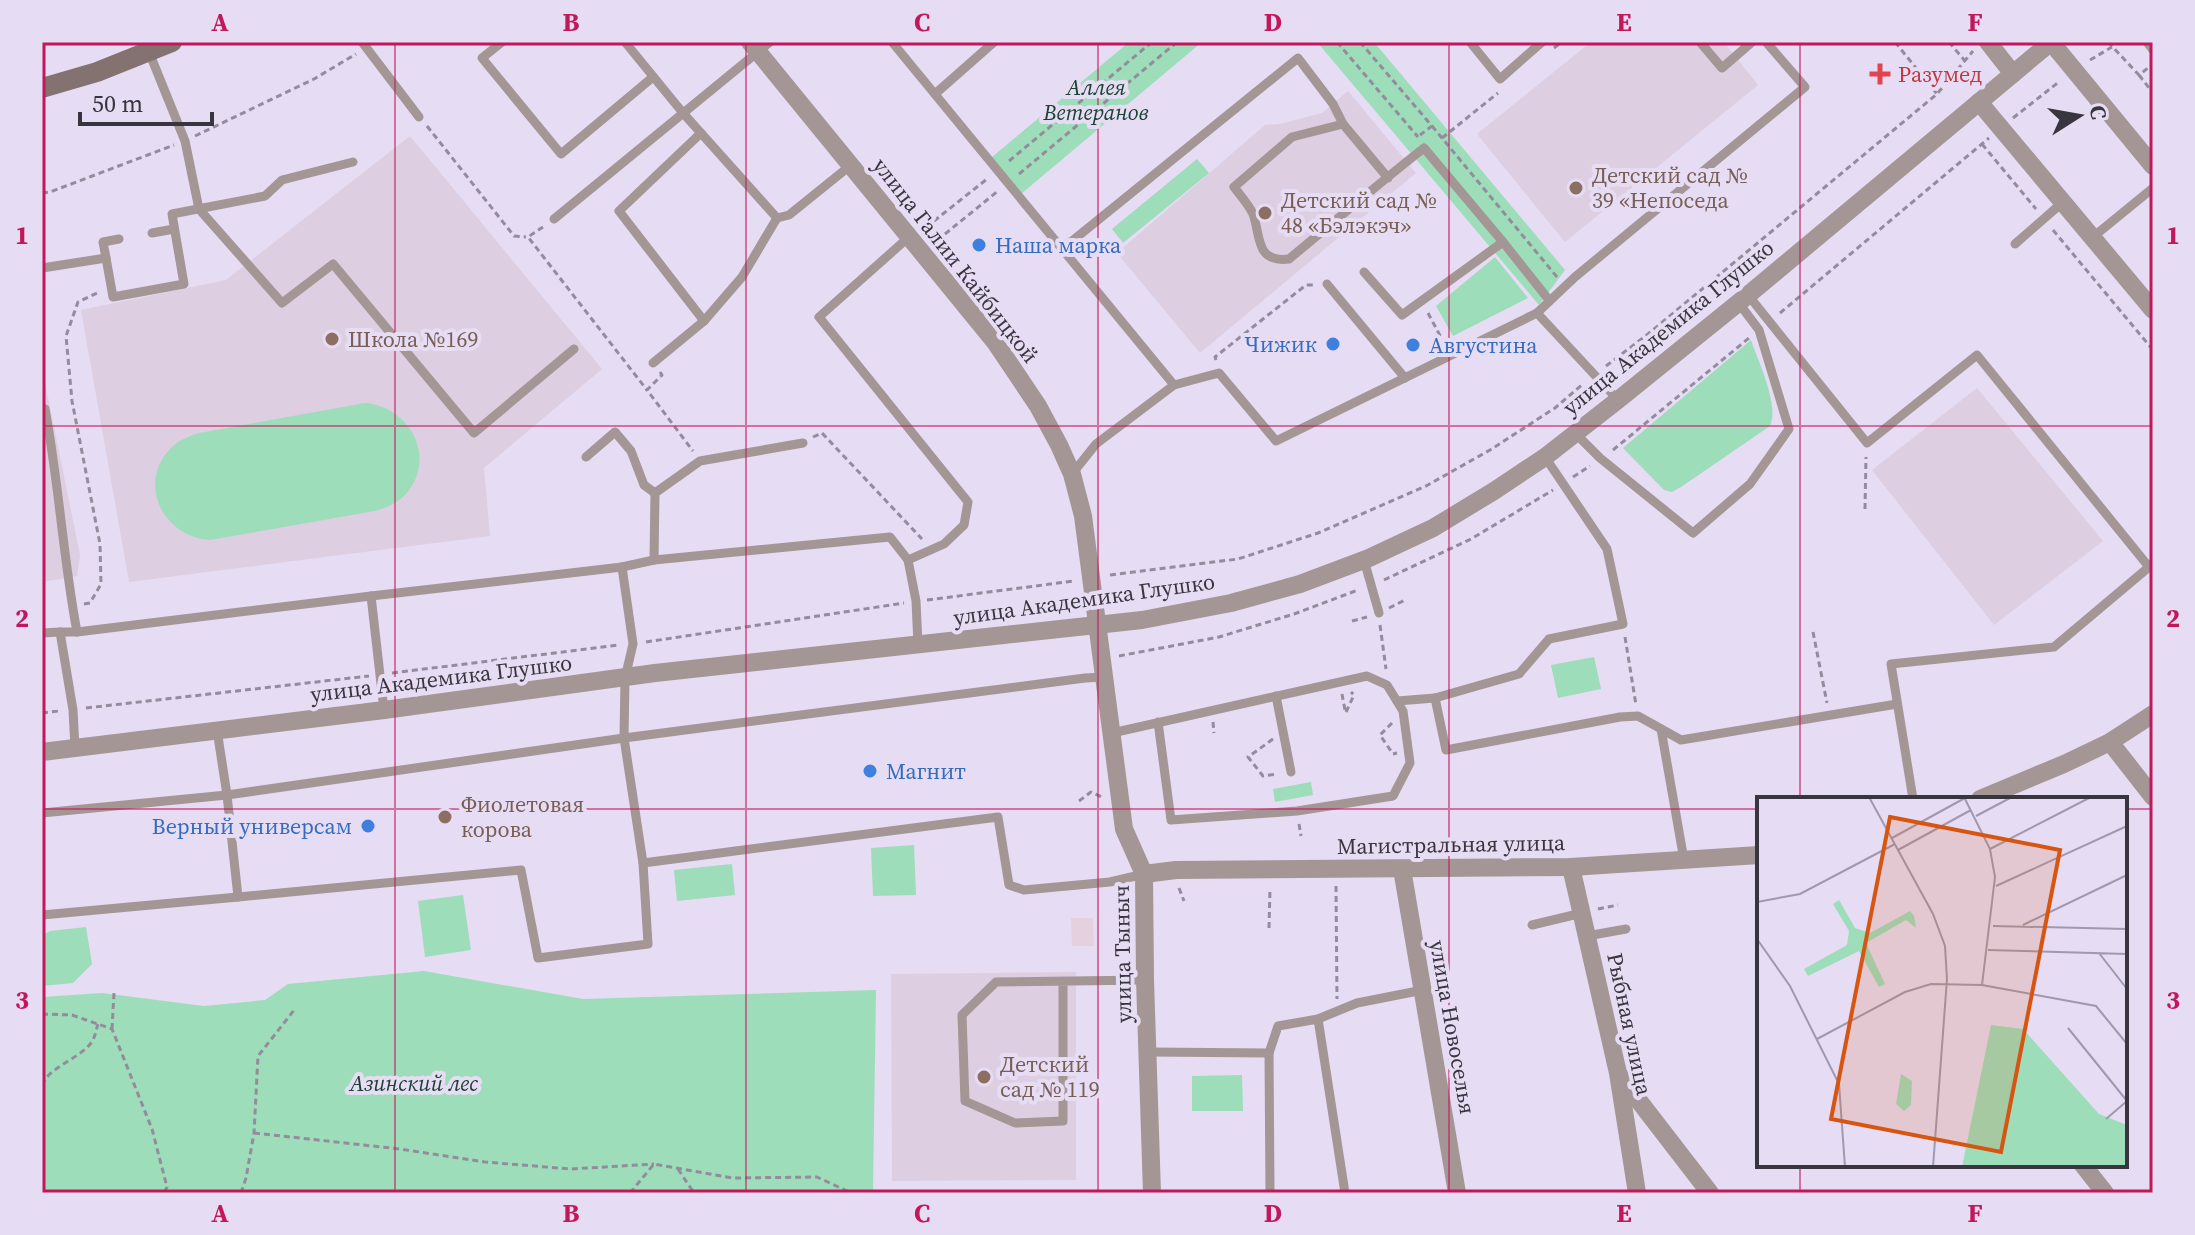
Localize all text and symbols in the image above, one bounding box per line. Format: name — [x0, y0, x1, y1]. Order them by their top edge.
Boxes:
text: A — [211, 4, 229, 40]
text: B — [563, 4, 580, 40]
text: C — [914, 4, 930, 40]
text: D — [1264, 4, 1282, 40]
text: E — [1616, 4, 1632, 40]
text: F — [1967, 4, 1983, 40]
place label: Разумед — [1898, 59, 1982, 89]
marker: Разумед — [1869, 63, 1891, 85]
park label: Аллея Ветеранов — [1042, 72, 1149, 127]
scale bar — [80, 76, 212, 126]
north arrow — [2039, 76, 2119, 156]
text: 50 m — [92, 87, 143, 120]
text: С — [2083, 103, 2115, 122]
street label: улица Галии Кайбицкой — [866, 151, 1046, 369]
place label: Детский сад № 39 «Непоседа — [1592, 160, 1748, 215]
marker: Детский сад № 39 «Непоседа — [1567, 179, 1585, 197]
place label: Детский сад № 48 «Бэлэкэч» — [1281, 185, 1437, 240]
marker: Детский сад № 48 «Бэлэкэч» — [1256, 204, 1274, 222]
text: 1 — [15, 217, 29, 253]
text: 1 — [2166, 217, 2180, 253]
place label: Наша марка — [995, 230, 1122, 260]
street label: улица Академика Глушко — [1556, 232, 1780, 422]
marker: Наша марка — [970, 236, 988, 254]
place label: Школа №169 — [348, 324, 479, 354]
place label: Чижик — [1244, 329, 1317, 359]
marker: Школа №169 — [323, 330, 341, 348]
place label: Августина — [1429, 330, 1538, 360]
marker: Чижик — [1324, 335, 1342, 353]
marker: Августина — [1404, 336, 1422, 354]
street label: улица Академика Глушко — [951, 566, 1217, 632]
text: 2 — [15, 600, 29, 636]
text: 2 — [2166, 600, 2180, 636]
street label: улица Академика Глушко — [308, 647, 574, 709]
place label: Магнит — [886, 756, 966, 786]
marker: Магнит — [861, 762, 879, 780]
place label: Фиолетовая корова — [461, 789, 584, 844]
inset map — [1757, 797, 2127, 1167]
marker: Фиолетовая корова — [436, 808, 454, 826]
place label: Верный универсам — [152, 811, 352, 841]
marker: Верный универсам — [359, 817, 377, 835]
street label: Магистральная улица — [1337, 827, 1566, 861]
street label: улица Тыныч — [1106, 885, 1138, 1023]
street label: улица Новоселья — [1423, 937, 1483, 1117]
street label: Рыбная улица — [1600, 950, 1660, 1099]
text: 3 — [15, 982, 29, 1018]
text: 3 — [2166, 982, 2180, 1018]
place label: Детский сад № 119 — [1000, 1049, 1100, 1104]
park label: Азинский лес — [348, 1068, 478, 1098]
marker: Детский сад № 119 — [975, 1068, 993, 1086]
text: A — [211, 1195, 229, 1231]
text: B — [563, 1195, 580, 1231]
text: C — [914, 1195, 930, 1231]
text: D — [1264, 1195, 1282, 1231]
text: E — [1616, 1195, 1632, 1231]
text: F — [1967, 1195, 1983, 1231]

